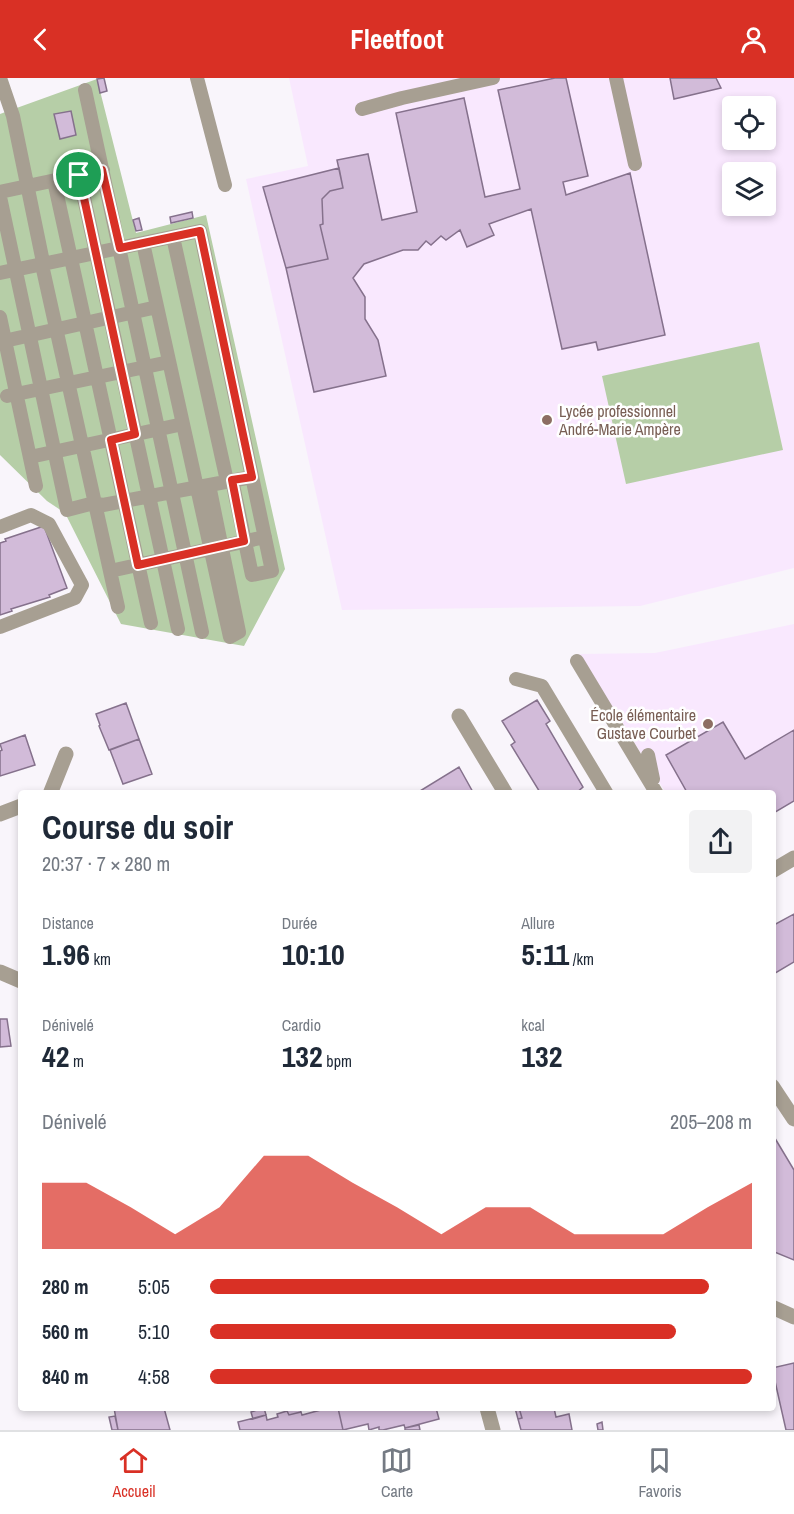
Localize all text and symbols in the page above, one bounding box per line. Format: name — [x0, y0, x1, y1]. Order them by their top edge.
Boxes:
text: Fleetfoot — [350, 21, 444, 57]
icon: back — [24, 23, 57, 56]
icon: person — [737, 23, 770, 56]
map controls — [722, 96, 776, 216]
button: locate — [722, 96, 776, 150]
pin — [53, 149, 104, 200]
icon: arrive — [62, 158, 95, 191]
button: layers — [722, 162, 776, 216]
place label: Lycée professionnel André-Marie Ampère — [558, 400, 681, 440]
marker: Lycée professionnel André-Marie Ampère — [540, 413, 554, 427]
place label: École élémentaire Gustave Courbet — [590, 704, 696, 744]
marker: École élémentaire Gustave Courbet — [701, 717, 715, 731]
text: Course du soir — [42, 805, 233, 849]
button: share — [689, 810, 752, 873]
text: 20:37 · 7 × 280 m — [42, 850, 170, 877]
text: Distance — [42, 912, 94, 934]
text: Durée — [282, 912, 317, 934]
text: Allure — [521, 912, 555, 934]
text: 1.96 — [42, 934, 90, 974]
text: 10:10 — [282, 934, 345, 974]
text: 5:11 — [521, 934, 569, 974]
text: km — [90, 948, 111, 970]
text: /km — [569, 948, 594, 970]
text: Dénivelé — [42, 1014, 94, 1036]
text: Cardio — [282, 1014, 321, 1036]
text: kcal — [521, 1014, 545, 1036]
text: 42 — [42, 1036, 69, 1076]
text: 132 — [282, 1036, 323, 1076]
text: 132 — [521, 1036, 562, 1076]
text: m — [69, 1050, 84, 1072]
text: bpm — [323, 1050, 352, 1072]
text: Dénivelé — [42, 1108, 107, 1135]
text: 205–208 m — [670, 1108, 752, 1135]
text: 280 m — [42, 1273, 89, 1300]
text: 5:05 — [138, 1273, 170, 1300]
text: 560 m — [42, 1318, 89, 1345]
text: 5:10 — [138, 1318, 170, 1345]
text: 840 m — [42, 1363, 89, 1390]
text: 4:58 — [138, 1363, 170, 1390]
tab: Accueil — [112, 1444, 156, 1502]
tab: Carte — [380, 1444, 413, 1502]
tab: Favoris — [638, 1444, 682, 1502]

